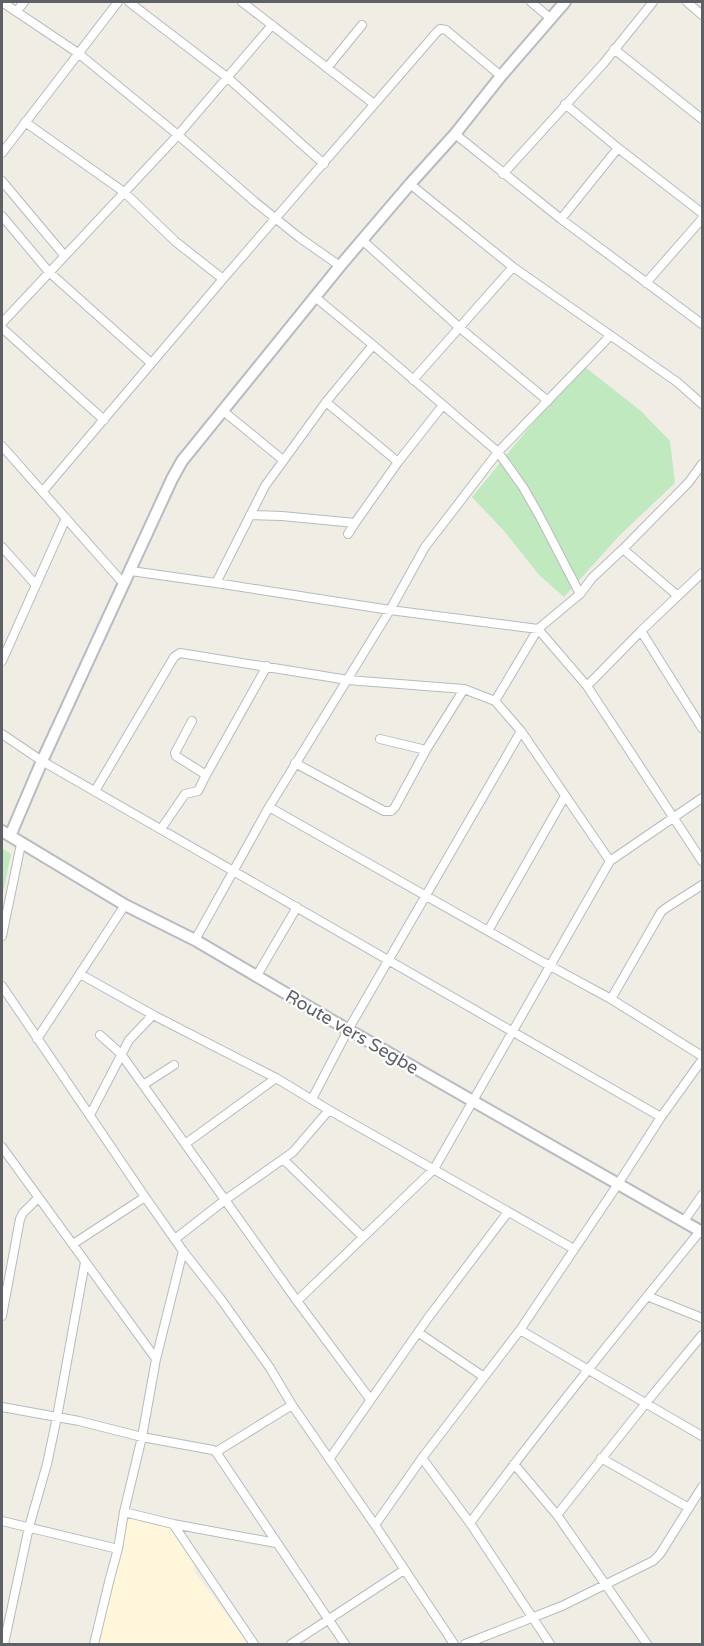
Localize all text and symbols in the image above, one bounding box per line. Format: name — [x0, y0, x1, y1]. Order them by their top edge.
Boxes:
street label: Route vers Segbe — [281, 985, 423, 1079]

